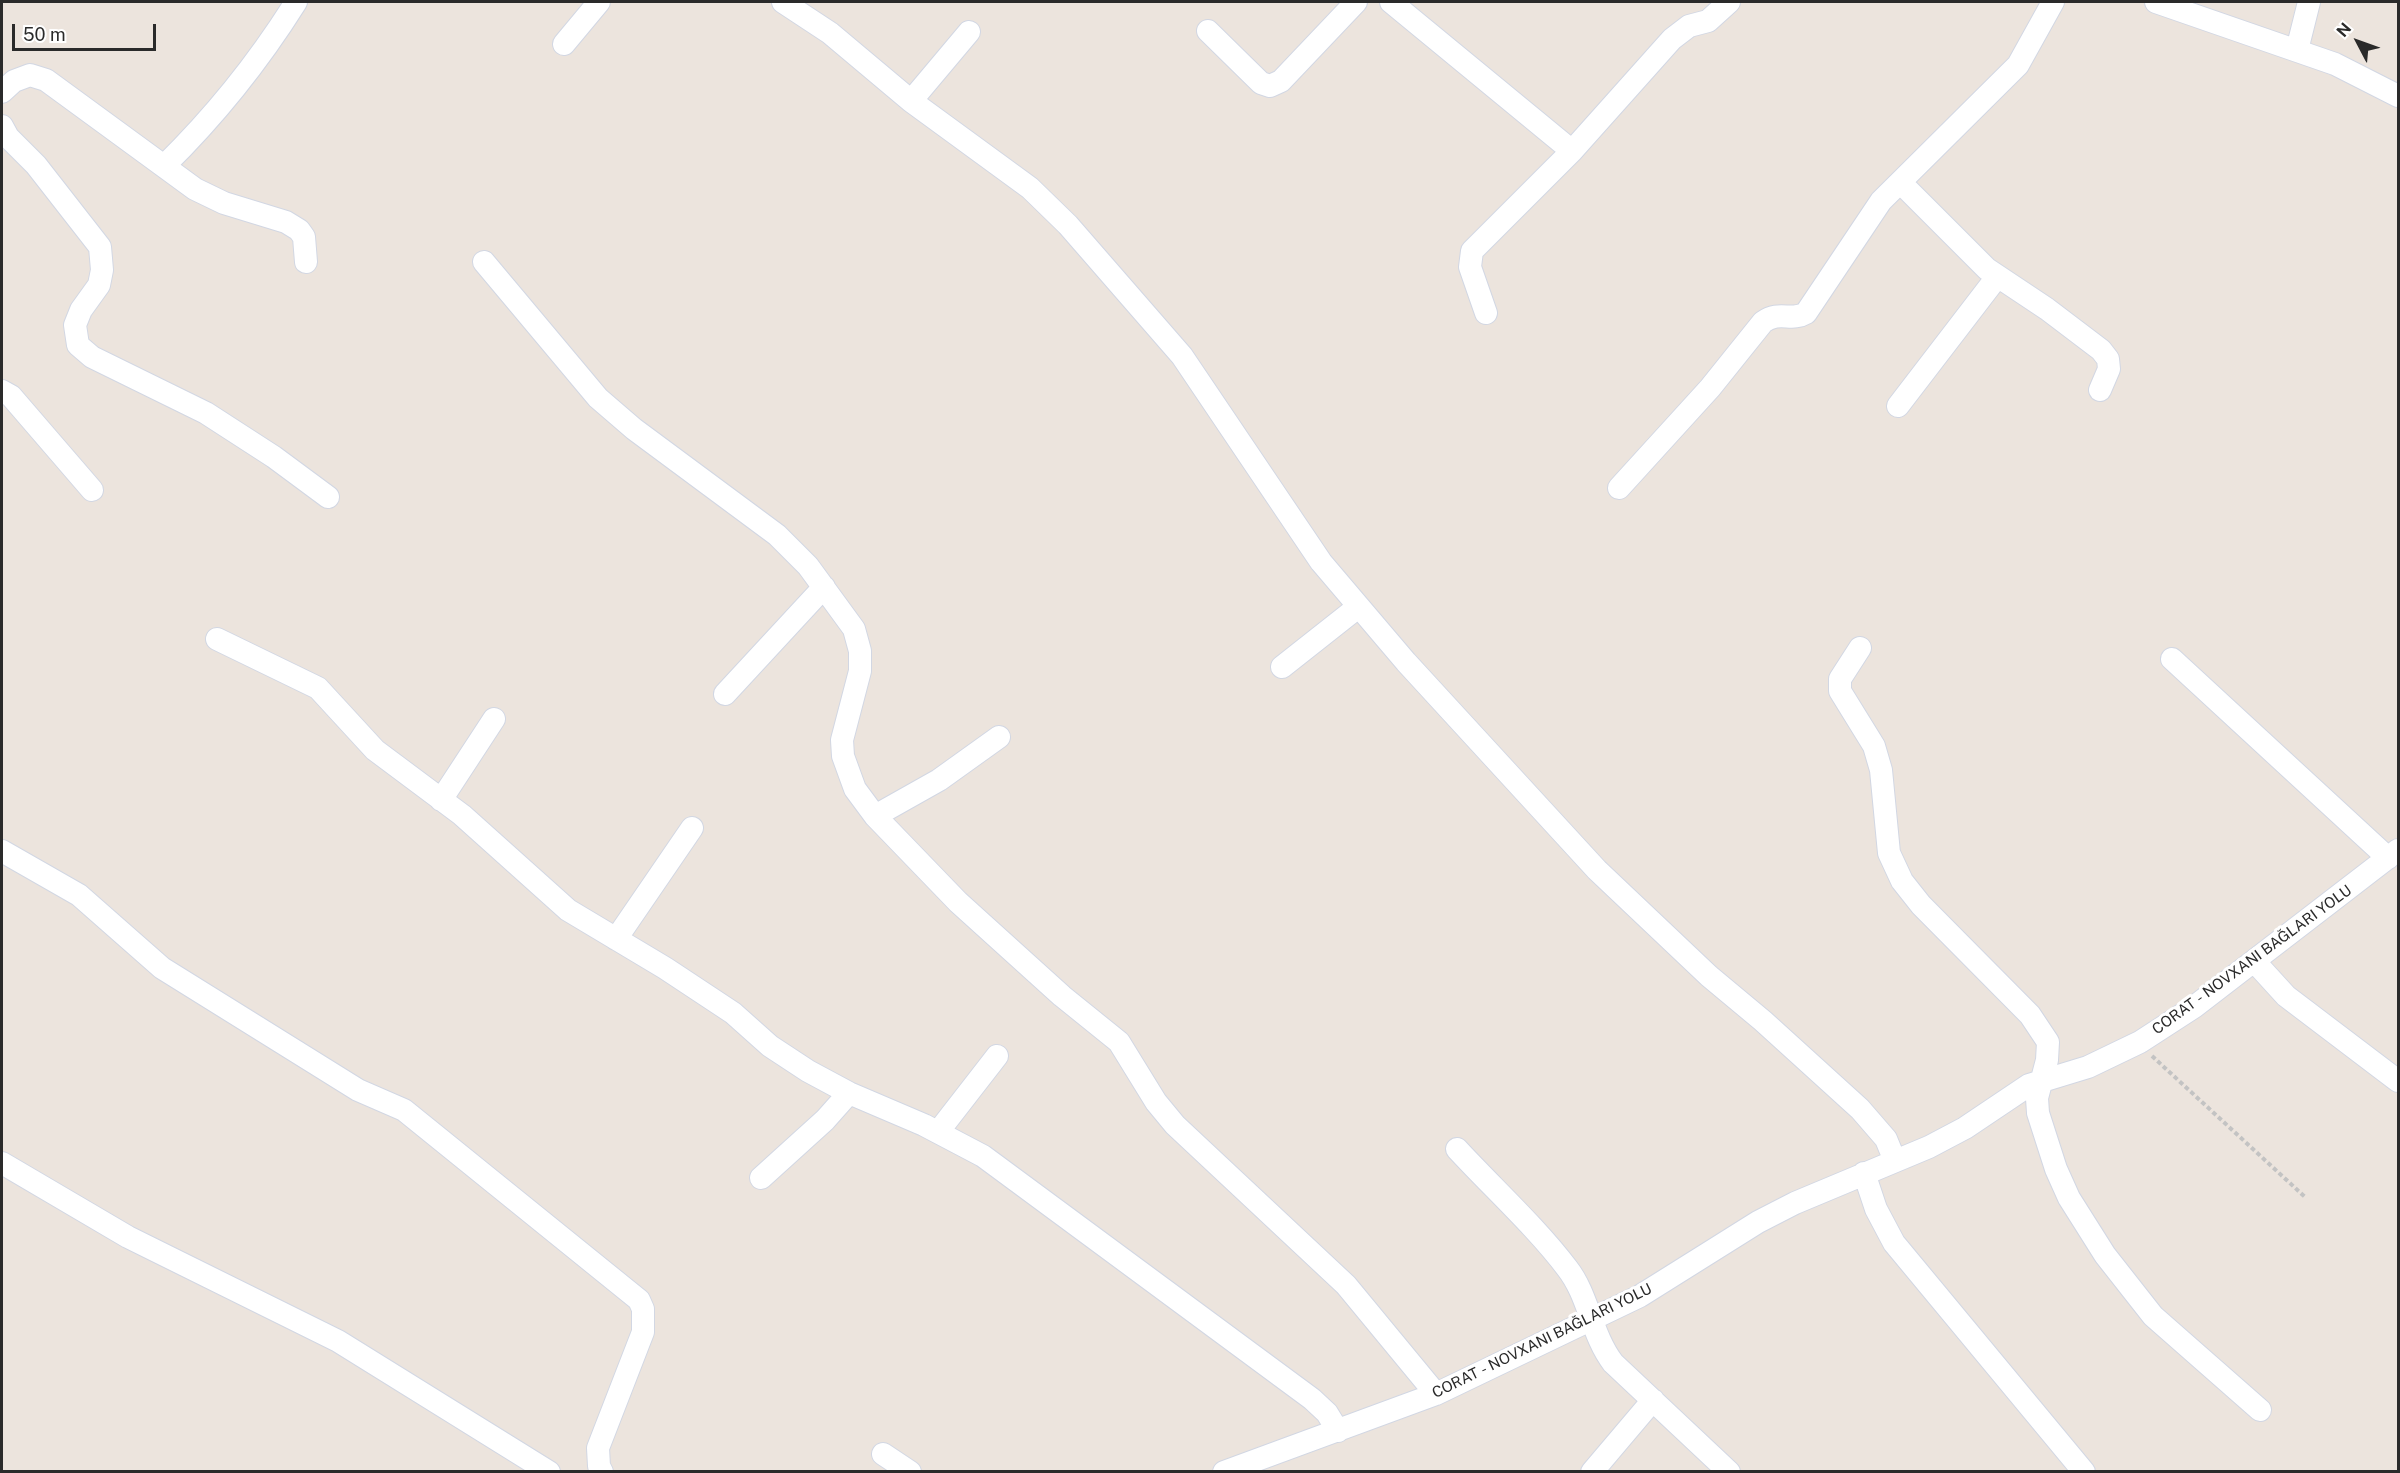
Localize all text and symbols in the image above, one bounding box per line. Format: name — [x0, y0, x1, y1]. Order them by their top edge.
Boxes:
scale bar — [15, 12, 159, 50]
north arrow — [2328, 12, 2388, 72]
text: N — [2333, 19, 2355, 41]
text: 50 m — [23, 24, 66, 45]
street label: CORAT - NOVXANI BAĞLARI YOLU — [2149, 882, 2355, 1038]
street label: CORAT - NOVXANI BAĞLARI YOLU — [1429, 1280, 1655, 1402]

